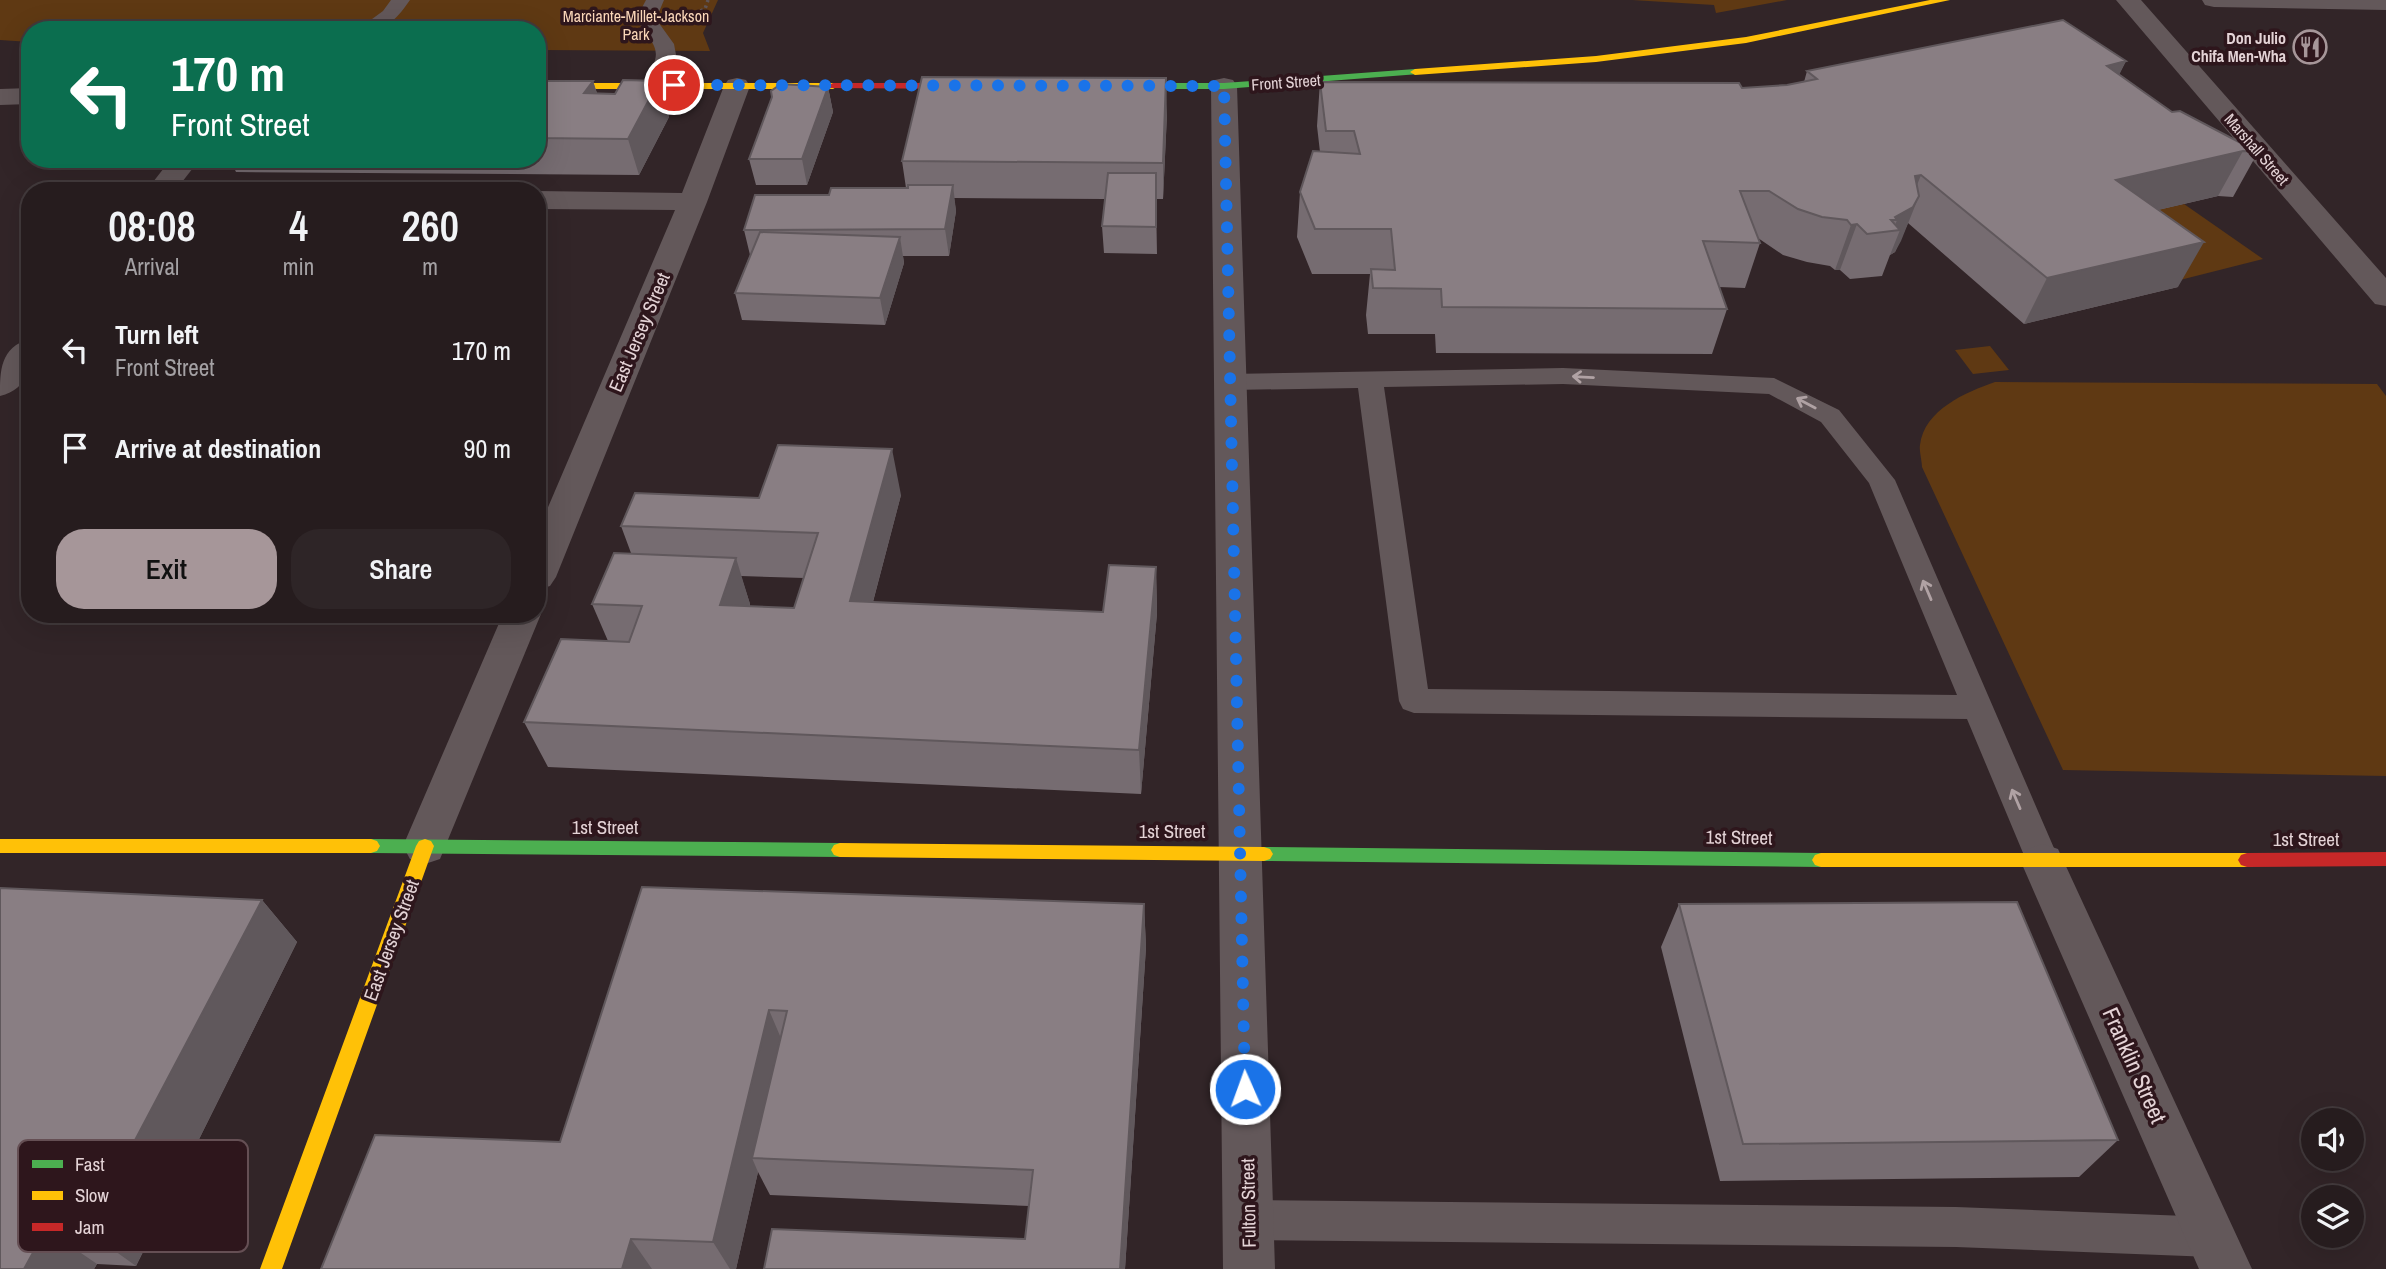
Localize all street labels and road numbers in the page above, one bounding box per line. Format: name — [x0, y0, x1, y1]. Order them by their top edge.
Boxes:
street label: Front Street — [1251, 69, 1322, 95]
street label: Marshall Street — [2220, 108, 2294, 190]
street label: East Jersey Street — [602, 268, 676, 396]
street label: 1st Street — [572, 814, 639, 840]
street label: 1st Street — [1139, 818, 1206, 844]
street label: 1st Street — [1705, 823, 1773, 851]
street label: 1st Street — [2273, 826, 2340, 852]
street label: East Jersey Street — [357, 875, 425, 1004]
street label: Franklin Street — [2096, 1002, 2174, 1128]
street label: Fulton Street — [1234, 1158, 1262, 1248]

